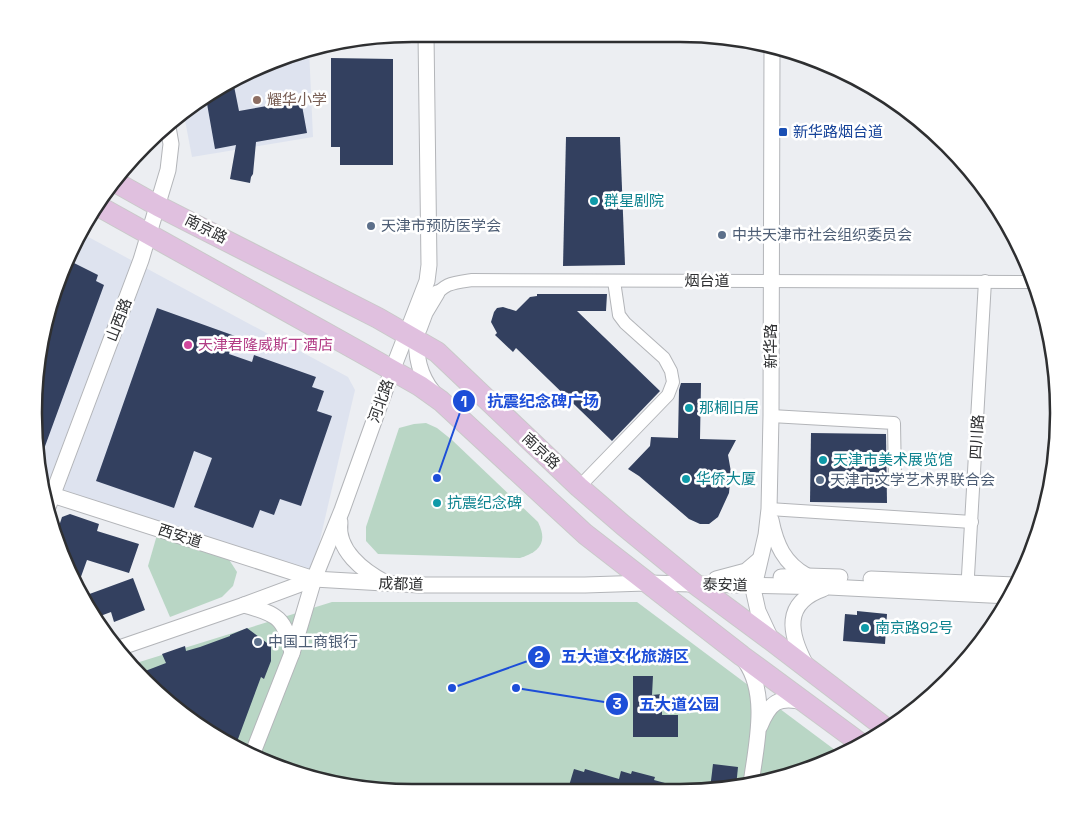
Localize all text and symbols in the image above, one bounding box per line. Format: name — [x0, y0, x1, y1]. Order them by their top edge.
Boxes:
place label: 耀华小学 — [267, 90, 327, 109]
marker: 耀华小学 — [251, 94, 263, 106]
place label: 新华路烟台道 — [793, 122, 883, 141]
marker: 新华路烟台道 — [777, 126, 789, 138]
place label: 群星剧院 — [604, 191, 664, 210]
marker: 群星剧院 — [588, 195, 600, 207]
street label: 南京路 — [182, 210, 231, 247]
place label: 天津市预防医学会 — [381, 216, 501, 235]
marker: 天津市预防医学会 — [365, 220, 377, 232]
place label: 中共天津市社会组织委员会 — [732, 225, 912, 244]
marker: 中共天津市社会组织委员会 — [716, 229, 728, 241]
street label: 烟台道 — [684, 271, 730, 290]
street label: 山西路 — [102, 295, 135, 344]
street label: 新华路 — [761, 323, 780, 369]
place label: 天津君隆威斯丁酒店 — [198, 335, 333, 354]
marker: 天津君隆威斯丁酒店 — [182, 339, 194, 351]
street label: 河北路 — [364, 376, 397, 425]
callout: 抗震纪念碑广场 — [452, 386, 609, 417]
text: 抗震纪念碑广场 — [487, 391, 599, 412]
text: 1 — [461, 392, 467, 411]
place label: 那桐旧居 — [699, 398, 759, 417]
marker: 那桐旧居 — [683, 402, 695, 414]
street label: 四川路 — [966, 414, 987, 460]
street label: 南京路 — [518, 428, 564, 473]
place label: 天津市美术展览馆 — [833, 450, 953, 469]
marker: 天津市美术展览馆 — [817, 454, 829, 466]
place label: 华侨大厦 — [696, 469, 756, 488]
place label: 天津市文学艺术界联合会 — [830, 470, 995, 489]
marker: 华侨大厦 — [680, 473, 692, 485]
marker: 天津市文学艺术界联合会 — [814, 474, 826, 486]
place label: 抗震纪念碑 — [447, 493, 522, 512]
marker: 抗震纪念碑 — [431, 497, 443, 509]
street label: 西安道 — [156, 520, 204, 552]
street label: 成都道 — [378, 573, 424, 594]
street label: 泰安道 — [702, 575, 748, 594]
place label: 南京路92号 — [875, 618, 953, 637]
marker: 南京路92号 — [859, 622, 871, 634]
place label: 中国工商银行 — [268, 632, 358, 651]
marker: 中国工商银行 — [252, 636, 264, 648]
callout: 五大道文化旅游区 — [526, 641, 699, 672]
text: 五大道文化旅游区 — [561, 646, 689, 667]
text: 2 — [535, 647, 544, 666]
callout: 五大道公园 — [604, 689, 729, 720]
text: 3 — [612, 694, 622, 713]
text: 五大道公园 — [639, 694, 719, 715]

